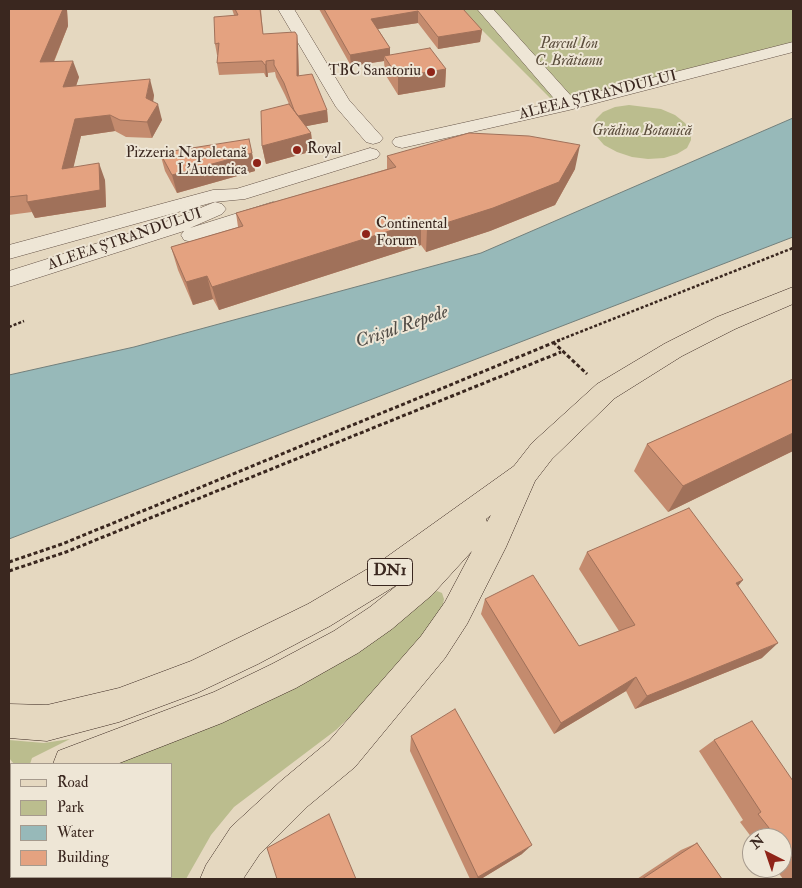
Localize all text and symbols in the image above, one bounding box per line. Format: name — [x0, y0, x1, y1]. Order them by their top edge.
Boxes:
park label: Parcul Ion C. Brătianu — [535, 36, 603, 71]
place label: TBC Sanatoriu — [328, 63, 421, 81]
marker: TBC Sanatoriu — [425, 66, 437, 78]
street label: ALEEA ȘTRANDULUI — [517, 68, 679, 124]
park label: Grădina Botanică — [592, 123, 692, 141]
place label: Royal — [307, 141, 341, 159]
marker: Royal — [291, 144, 303, 156]
place label: Pizzeria Napoletană L'Autentica — [126, 145, 247, 180]
marker: Pizzeria Napoletană L'Autentica — [251, 157, 263, 169]
street label: ALEEA ȘTRANDULUI — [46, 205, 204, 275]
place label: Continental Forum — [376, 216, 447, 251]
marker: Continental Forum — [360, 228, 372, 240]
water label: Crișul Repede — [353, 302, 451, 354]
road number: DN1 — [368, 558, 412, 586]
legend — [10, 763, 172, 878]
text: Road — [57, 773, 88, 792]
text: Park — [57, 798, 84, 817]
text: Water — [57, 823, 94, 842]
north arrow — [742, 828, 792, 878]
text: N — [747, 832, 768, 853]
text: Building — [57, 848, 109, 867]

